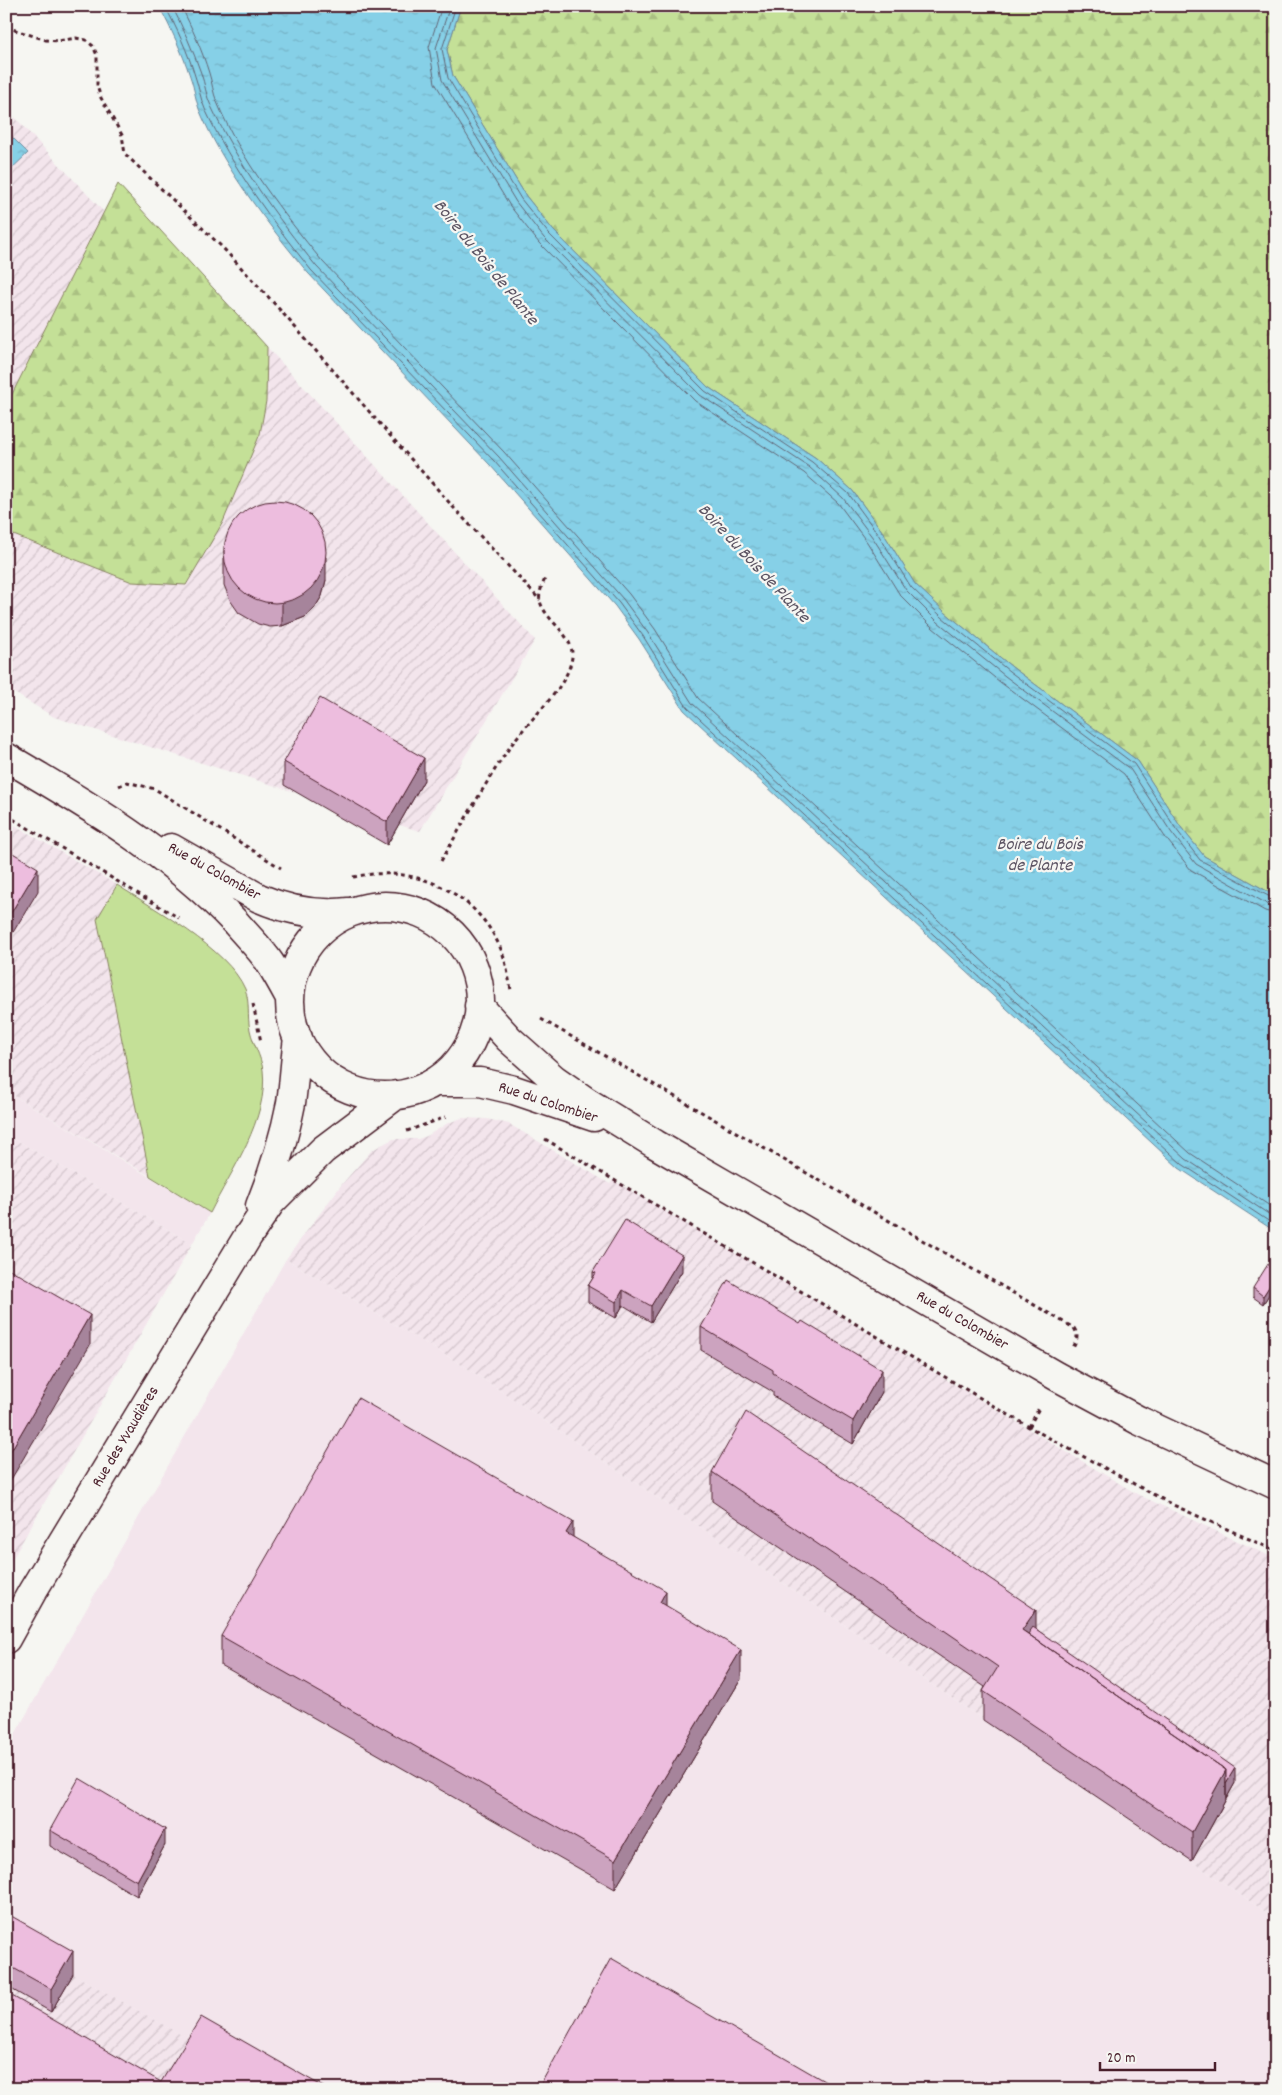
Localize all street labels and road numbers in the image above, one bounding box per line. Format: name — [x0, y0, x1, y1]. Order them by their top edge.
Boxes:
street label: Rue du Colombier — [163, 837, 265, 907]
street label: Rue du Colombier — [495, 1076, 601, 1130]
street label: Rue du Colombier — [912, 1285, 1013, 1357]
street label: Rue des Yvaudières — [87, 1382, 165, 1492]

